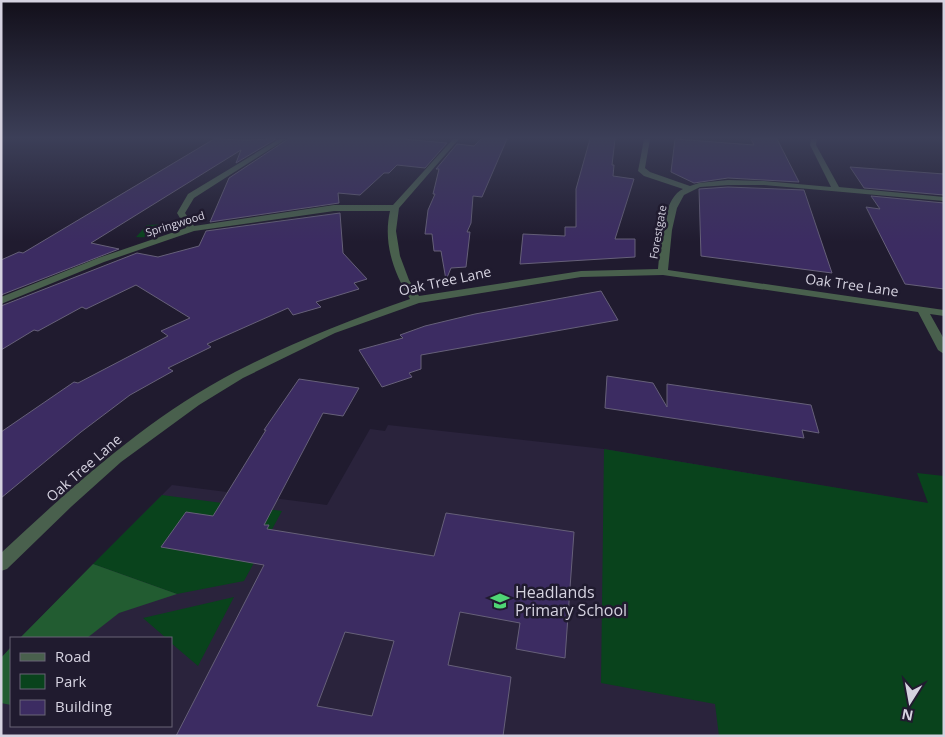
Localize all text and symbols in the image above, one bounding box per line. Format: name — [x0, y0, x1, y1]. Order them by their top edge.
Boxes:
street label: Forestgate — [645, 204, 670, 260]
street label: Springwood — [143, 207, 206, 240]
street label: Oak Tree Lane — [397, 261, 493, 300]
street label: Oak Tree Lane — [804, 269, 900, 300]
street label: Oak Tree Lane — [42, 430, 125, 506]
place label: Headlands Primary School — [515, 581, 627, 621]
school or university icon: Headlands Primary School — [489, 590, 511, 612]
legend — [10, 637, 172, 727]
text: Road — [55, 646, 91, 666]
text: Park — [55, 671, 86, 691]
north arrow — [885, 677, 935, 727]
text: Building — [55, 696, 112, 716]
text: N — [900, 705, 915, 726]

